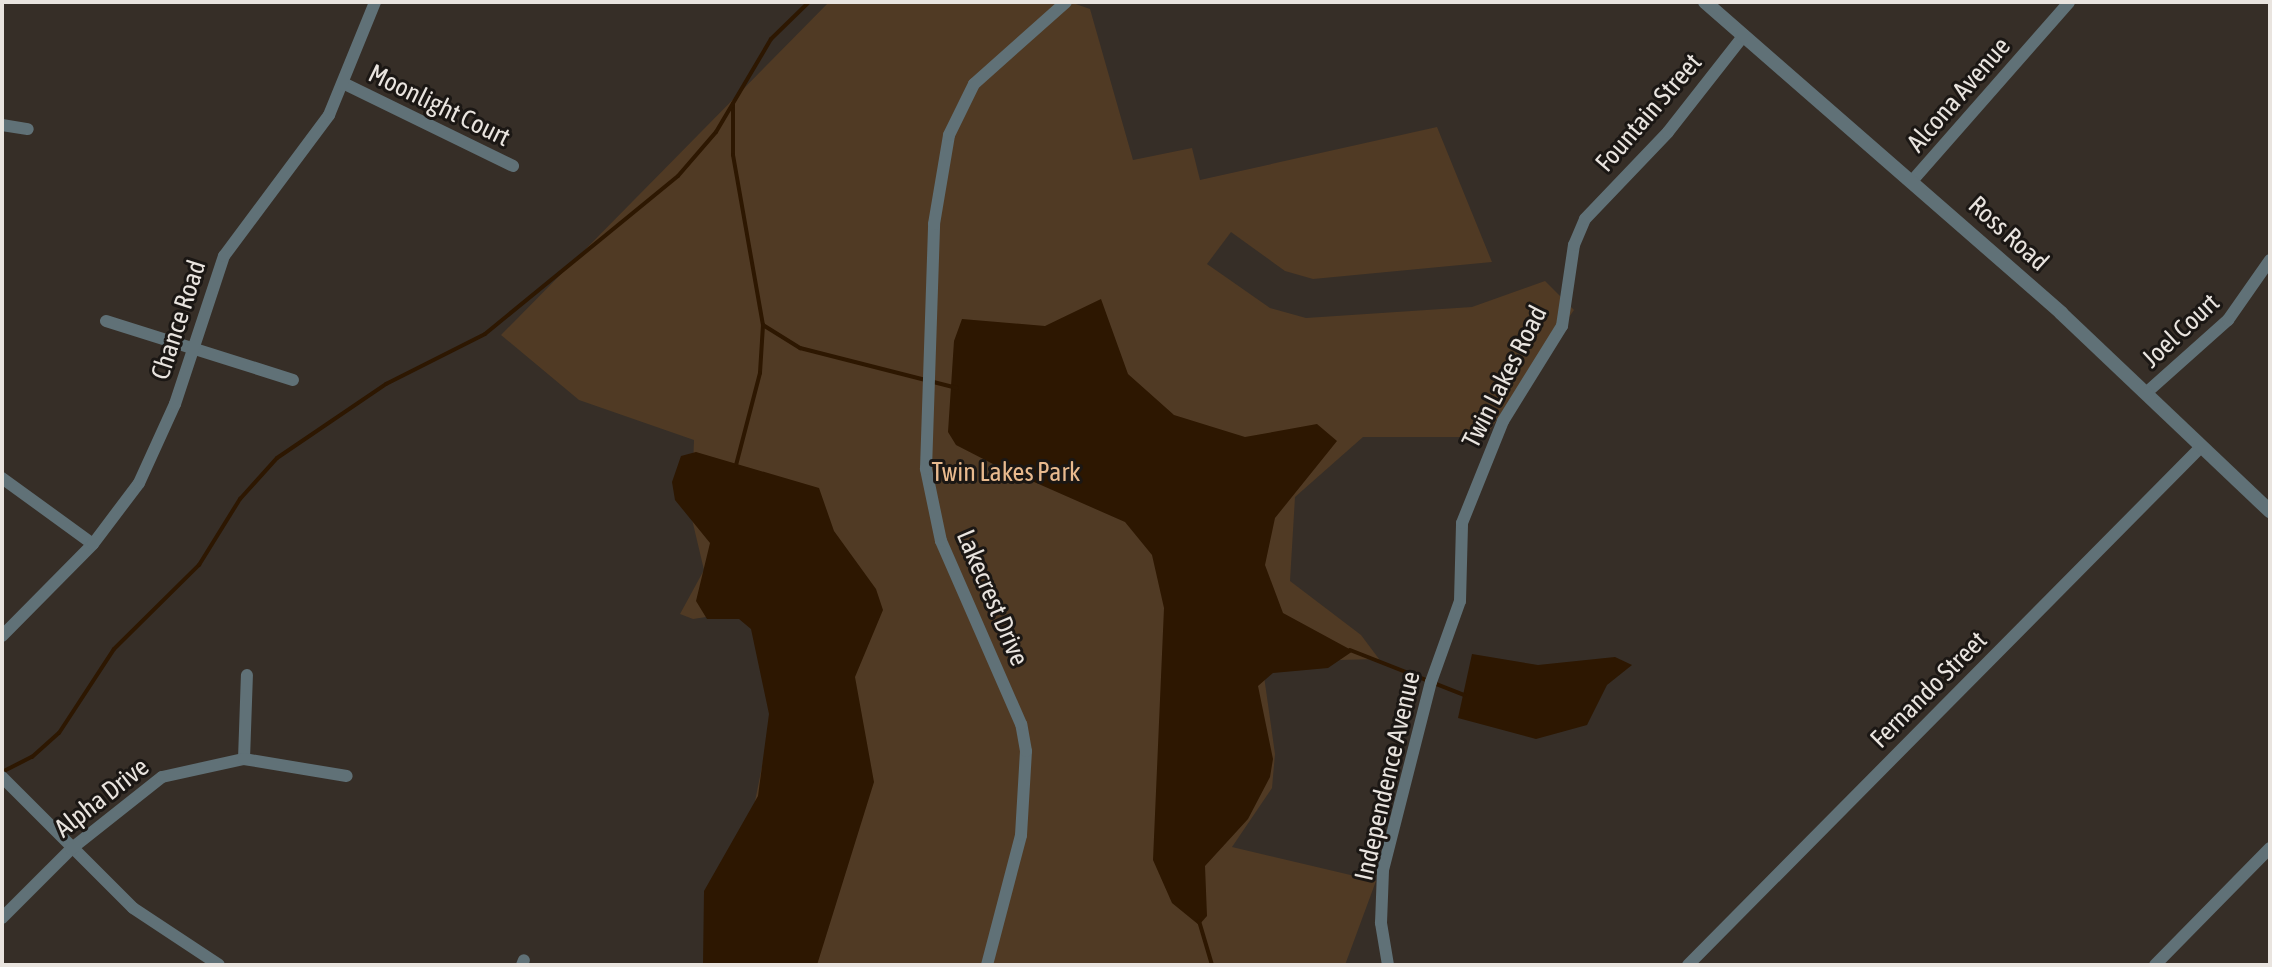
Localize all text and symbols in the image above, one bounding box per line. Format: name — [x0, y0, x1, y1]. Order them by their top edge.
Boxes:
street label: Alcona Avenue — [1901, 31, 2017, 159]
street label: Fountain Street — [1589, 48, 1709, 178]
street label: Moonlight Court — [363, 58, 515, 154]
street label: Ross Road — [1962, 190, 2054, 278]
street label: Chance Road — [145, 256, 213, 384]
street label: Joel Court — [2136, 287, 2226, 375]
street label: Twin Lakes Road — [1456, 301, 1554, 453]
park label: Twin Lakes Park — [931, 457, 1081, 489]
street label: Lakecrest Drive — [949, 525, 1035, 671]
street label: Fernando Street — [1864, 625, 1994, 755]
street label: Independence Avenue — [1349, 668, 1427, 884]
street label: Alpha Drive — [49, 752, 155, 844]

